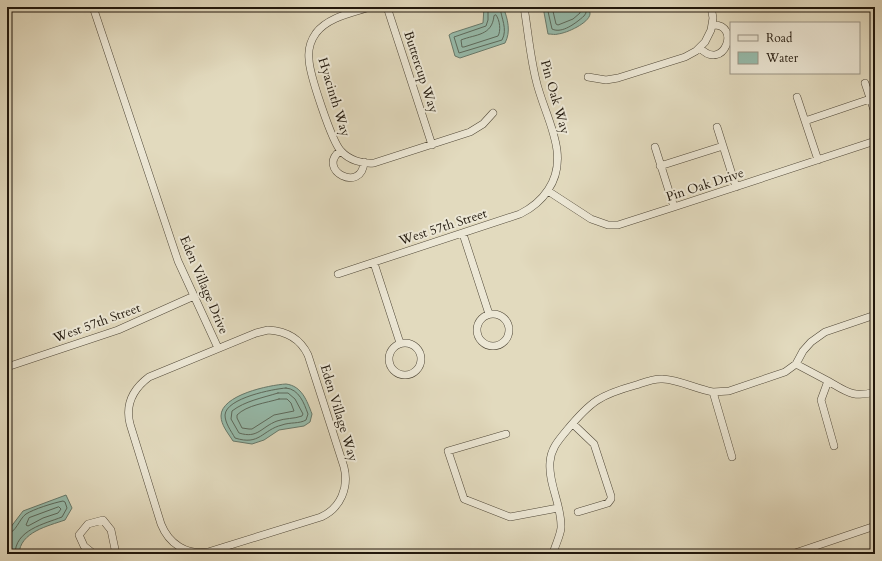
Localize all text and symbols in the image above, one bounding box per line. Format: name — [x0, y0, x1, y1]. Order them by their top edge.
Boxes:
legend — [730, 22, 860, 74]
street label: Buttercup Way — [399, 29, 443, 115]
text: Road — [766, 30, 793, 46]
text: Water — [765, 50, 799, 66]
street label: Hyacinth Way — [313, 55, 355, 139]
street label: Pin Oak Way — [536, 58, 574, 136]
street label: Pin Oak Drive — [664, 164, 746, 206]
street label: West 57th Street — [396, 204, 489, 250]
street label: Eden Village Drive — [175, 233, 233, 337]
street label: West 57th Street — [50, 299, 143, 347]
street label: Eden Village Way — [316, 362, 362, 464]

